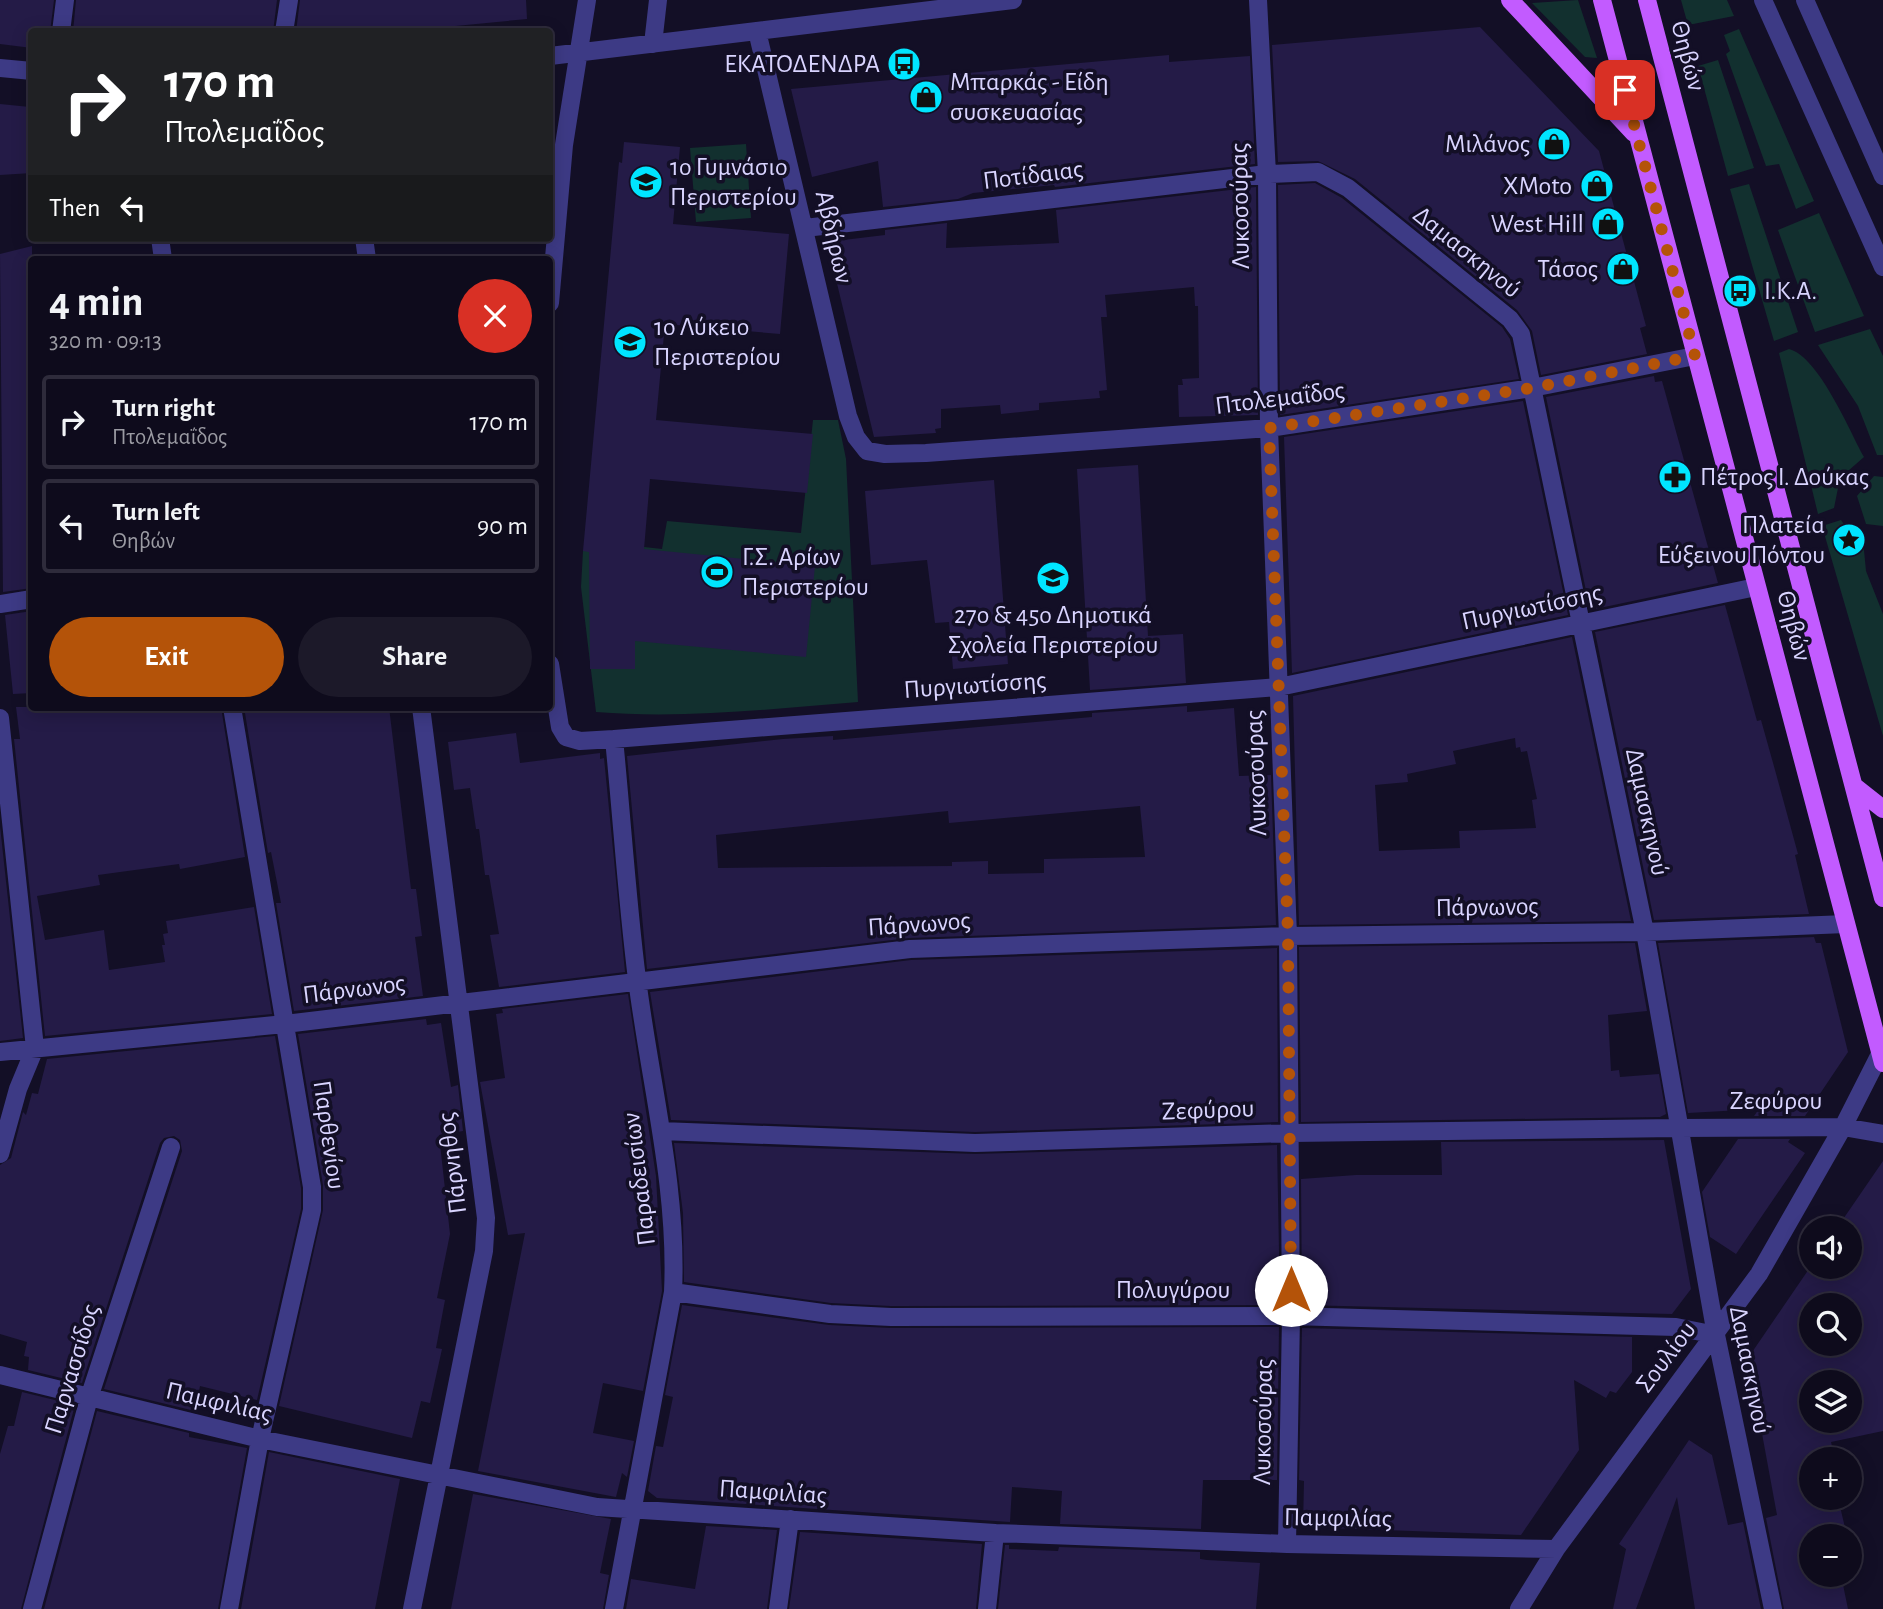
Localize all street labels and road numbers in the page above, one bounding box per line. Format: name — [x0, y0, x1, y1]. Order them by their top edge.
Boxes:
street label: Θηβών — [1666, 18, 1710, 94]
street label: Λυκοσούρας — [1226, 143, 1254, 269]
street label: Ποτίδαιας — [981, 156, 1085, 194]
street label: Αβδήρων — [811, 188, 857, 286]
street label: Δαμασκηνού — [1408, 201, 1526, 303]
street label: Πτολεμαΐδος — [1214, 377, 1346, 419]
street label: Πυργιωτίσσης — [1459, 579, 1605, 635]
street label: Θηβών — [1772, 588, 1816, 664]
street label: Πυργιωτίσσης — [903, 667, 1047, 703]
street label: Λυκοσούρας — [1241, 709, 1271, 837]
street label: Δαμασκηνού — [1621, 746, 1673, 878]
street label: Πάρνωνος — [1435, 893, 1539, 921]
street label: Πάρνωνος — [867, 907, 971, 941]
street label: Πάρνωνος — [301, 970, 407, 1008]
street label: Παρθενίου — [309, 1079, 349, 1191]
street label: Ζεφύρου — [1730, 1088, 1822, 1114]
street label: Ζεφύρου — [1161, 1095, 1255, 1125]
street label: Πάρνηθος — [433, 1111, 471, 1215]
street label: Παραδεισίων — [618, 1111, 660, 1247]
street label: Πολυγύρου — [1116, 1277, 1230, 1303]
street label: Παρνασσίδος — [40, 1301, 104, 1437]
street label: Δαμασκηνού — [1725, 1304, 1775, 1436]
street label: Σουλίου — [1631, 1317, 1701, 1397]
street label: Λυκοσούρας — [1249, 1359, 1277, 1485]
street label: Παμφιλίας — [163, 1377, 275, 1427]
street label: Παμφιλίας — [718, 1475, 828, 1509]
street label: Παμφιλίας — [1284, 1504, 1392, 1532]

